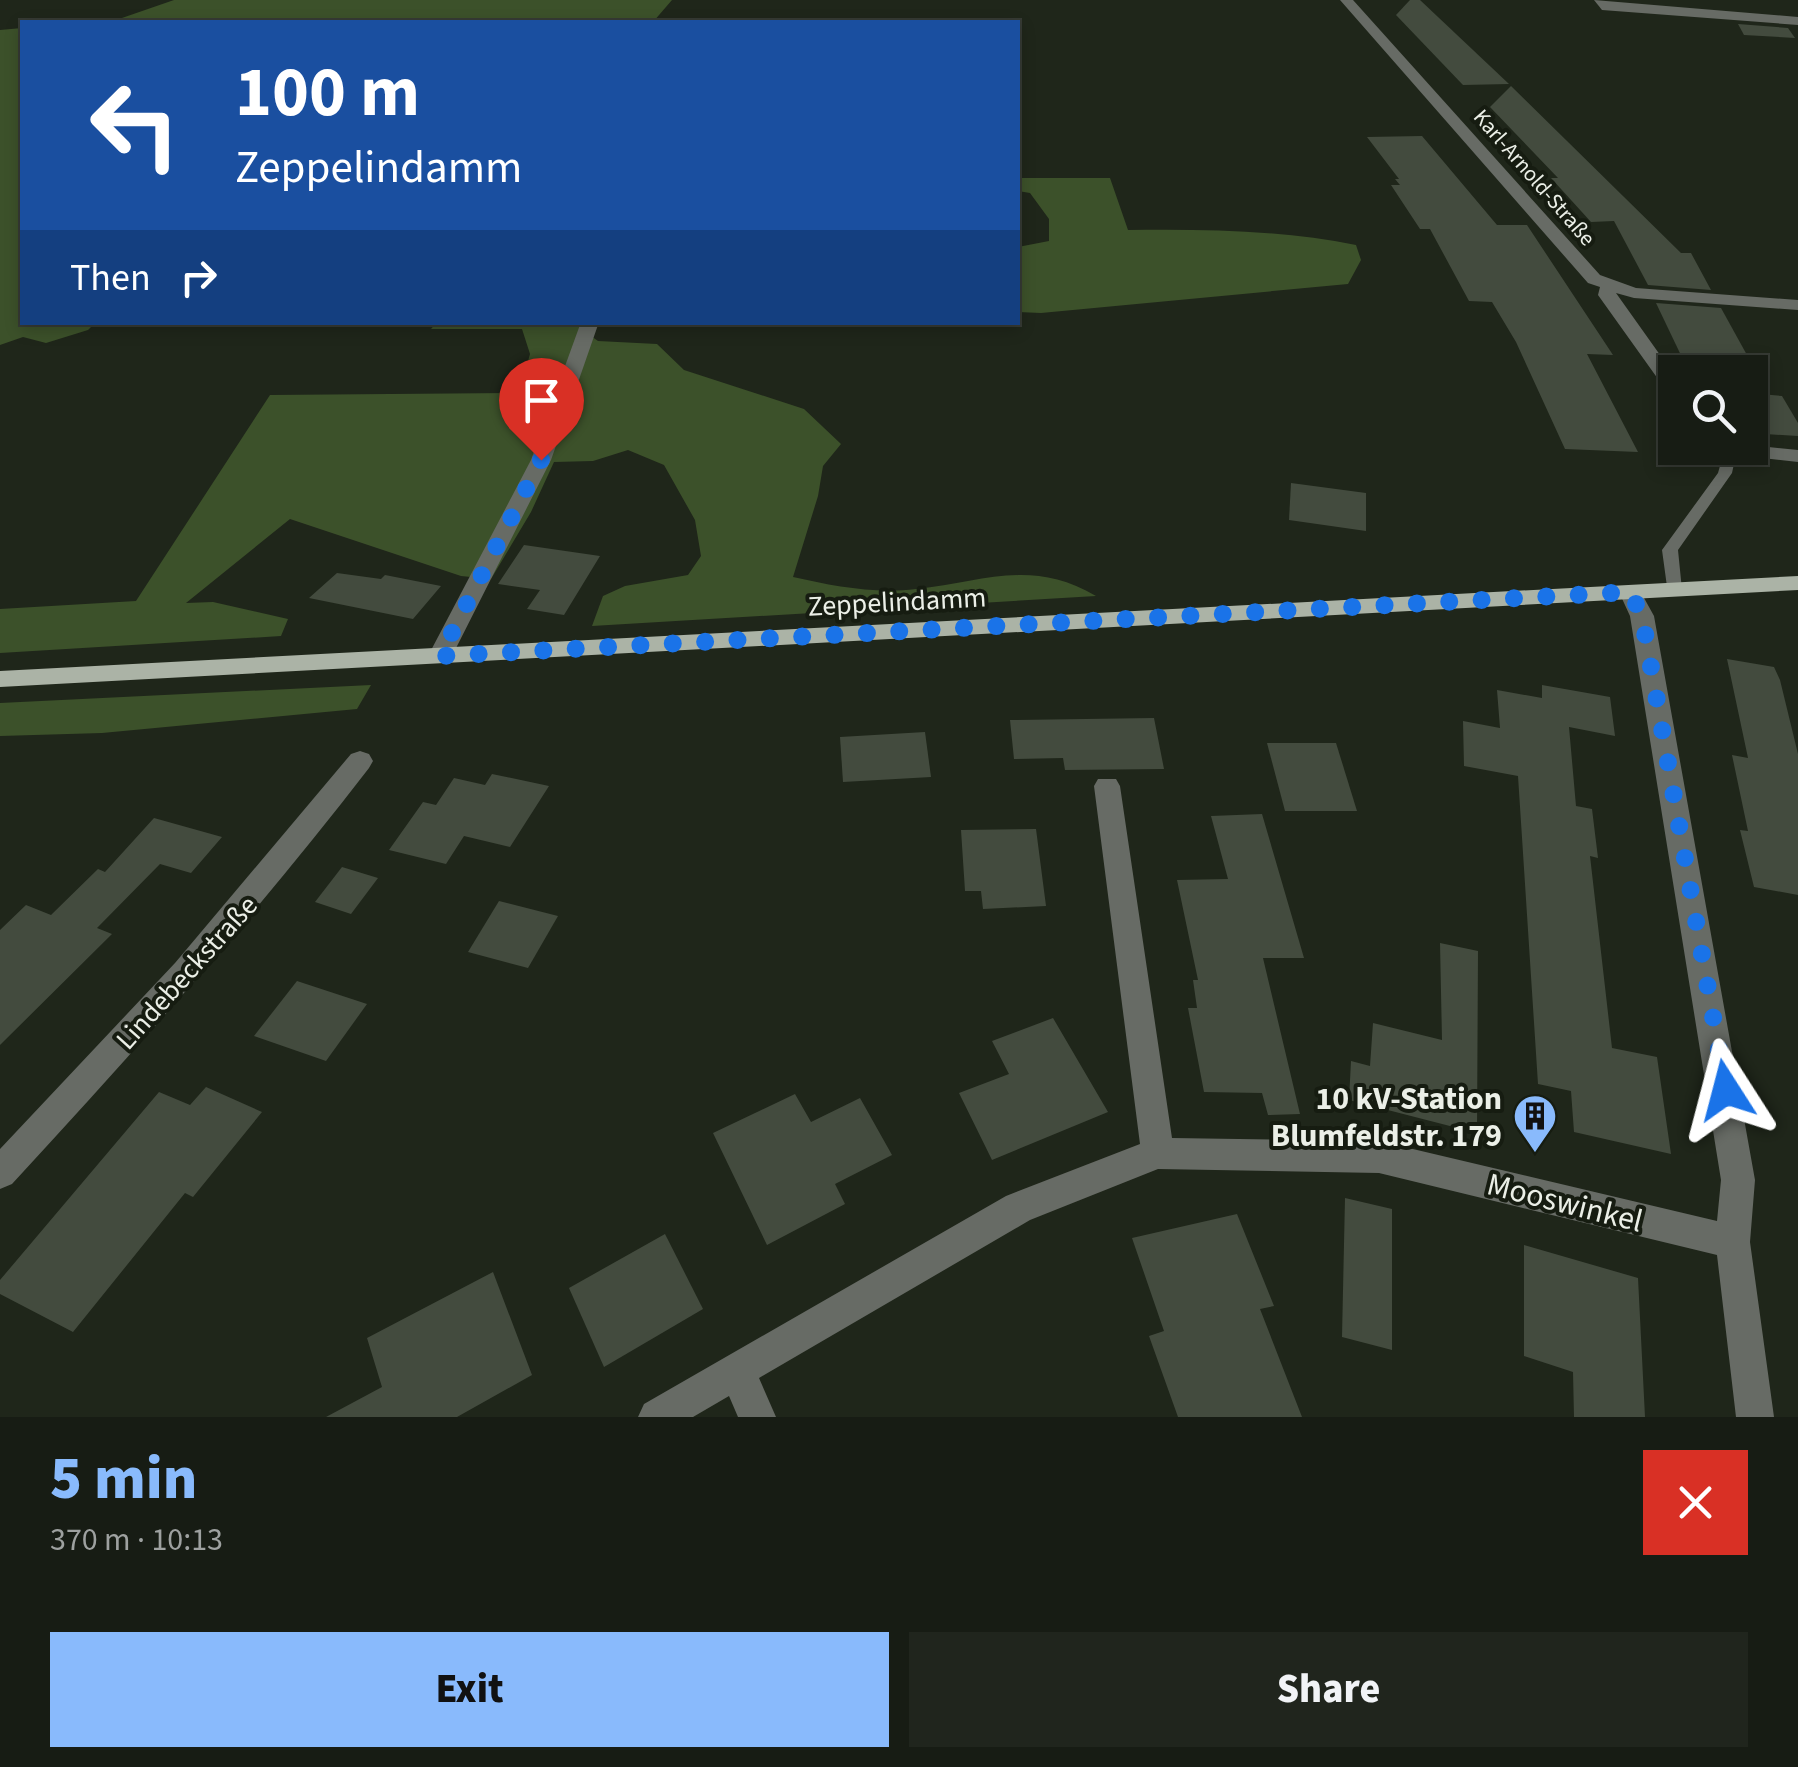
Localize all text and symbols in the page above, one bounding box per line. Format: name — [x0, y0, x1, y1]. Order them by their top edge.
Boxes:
text: 100 m — [235, 43, 420, 143]
icon: left — [70, 60, 200, 190]
street label: Karl-Arnold-Straße — [1466, 102, 1603, 253]
text: Zeppelindamm — [235, 136, 522, 200]
icon: right — [171, 250, 226, 305]
text: Then — [70, 251, 151, 305]
map controls — [1658, 355, 1768, 465]
button: search — [1658, 355, 1768, 465]
pin — [499, 358, 584, 461]
icon: arrive — [514, 373, 569, 428]
street label: Zeppelindamm — [807, 577, 987, 627]
street label: Lindebeckstraße — [107, 887, 267, 1059]
position arrow — [1674, 1038, 1778, 1142]
place label: 10 kV-Station Blumfeldstr. 179 — [1271, 1076, 1502, 1159]
building icon: 10 kV-Station Blumfeldstr. 179 — [1512, 1093, 1558, 1154]
street label: Mooswinkel — [1482, 1161, 1647, 1245]
text: 5 min — [50, 1437, 197, 1522]
button: close — [1643, 1450, 1748, 1555]
text: 370 m · 10:13 — [50, 1517, 223, 1563]
button: Exit — [50, 1632, 889, 1747]
button: Share — [909, 1632, 1748, 1747]

